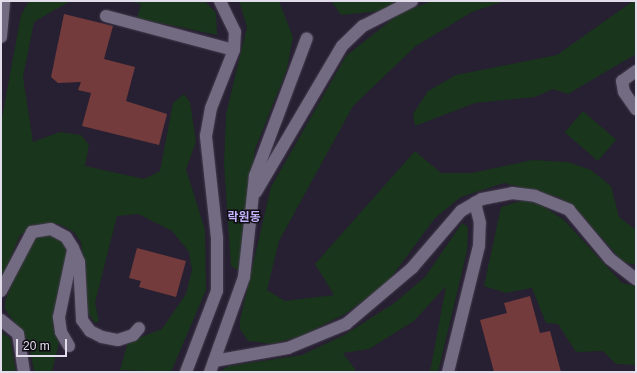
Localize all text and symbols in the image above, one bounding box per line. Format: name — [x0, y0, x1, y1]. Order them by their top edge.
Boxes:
district label: 락원동 — [227, 211, 261, 225]
scale bar — [18, 331, 69, 357]
text: 20 m — [23, 339, 50, 353]

